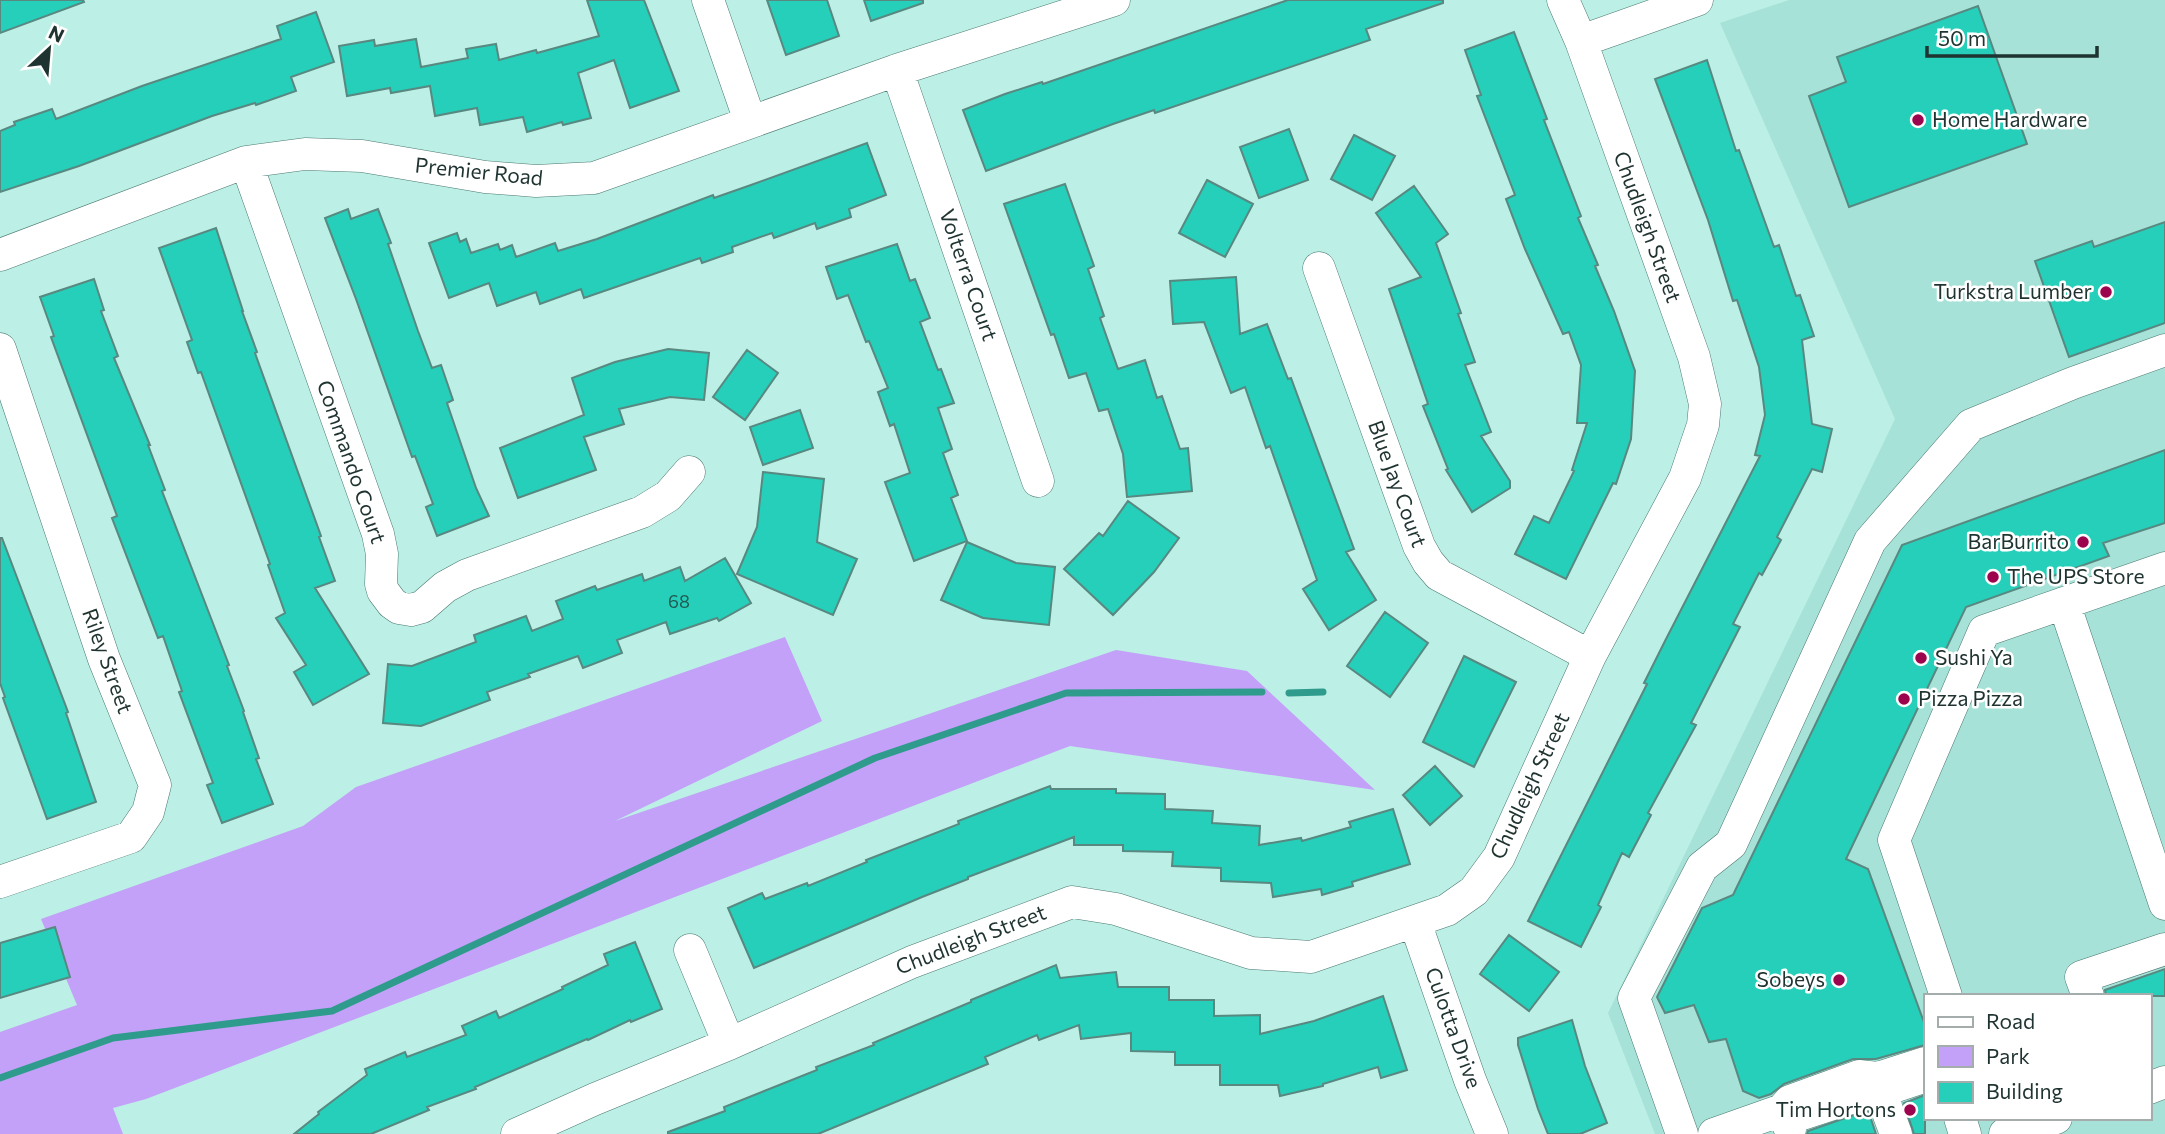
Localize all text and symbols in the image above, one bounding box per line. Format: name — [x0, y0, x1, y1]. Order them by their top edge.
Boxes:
north arrow — [14, 14, 84, 84]
scale bar — [1927, 14, 2097, 58]
text: N — [45, 20, 68, 47]
text: 50 m — [1938, 25, 1986, 50]
place label: Home Hardware — [1932, 106, 2087, 131]
marker: Home Hardware — [1910, 112, 1926, 128]
street label: Chudleigh Street — [1609, 148, 1687, 305]
street label: Premier Road — [414, 151, 544, 190]
street label: Volterra Court — [935, 205, 1004, 344]
place label: Turkstra Lumber — [1934, 278, 2092, 303]
marker: Turkstra Lumber — [2098, 284, 2114, 300]
street label: Commando Court — [313, 377, 392, 546]
street label: Blue Jay Court — [1364, 417, 1433, 550]
place label: BarBurrito — [1968, 528, 2069, 553]
marker: BarBurrito — [2075, 534, 2091, 550]
place label: The UPS Store — [2007, 563, 2145, 588]
marker: The UPS Store — [1985, 569, 2001, 585]
house number: 68 — [668, 590, 690, 612]
street label: Riley Street — [78, 605, 139, 716]
place label: Sushi Ya — [1935, 644, 2013, 669]
marker: Sushi Ya — [1913, 650, 1929, 666]
place label: Pizza Pizza — [1918, 685, 2023, 710]
marker: Pizza Pizza — [1896, 691, 1912, 707]
street label: Chudleigh Street — [1484, 708, 1574, 863]
street label: Chudleigh Street — [892, 898, 1049, 979]
street label: Culotta Drive — [1421, 964, 1488, 1091]
place label: Sobeys — [1757, 966, 1825, 991]
marker: Sobeys — [1831, 972, 1847, 988]
legend — [1924, 994, 2151, 1120]
text: Road — [1986, 1008, 2035, 1033]
text: Park — [1986, 1043, 2030, 1068]
text: Building — [1986, 1078, 2063, 1103]
place label: Tim Hortons — [1776, 1096, 1896, 1121]
marker: Tim Hortons — [1902, 1102, 1918, 1118]

